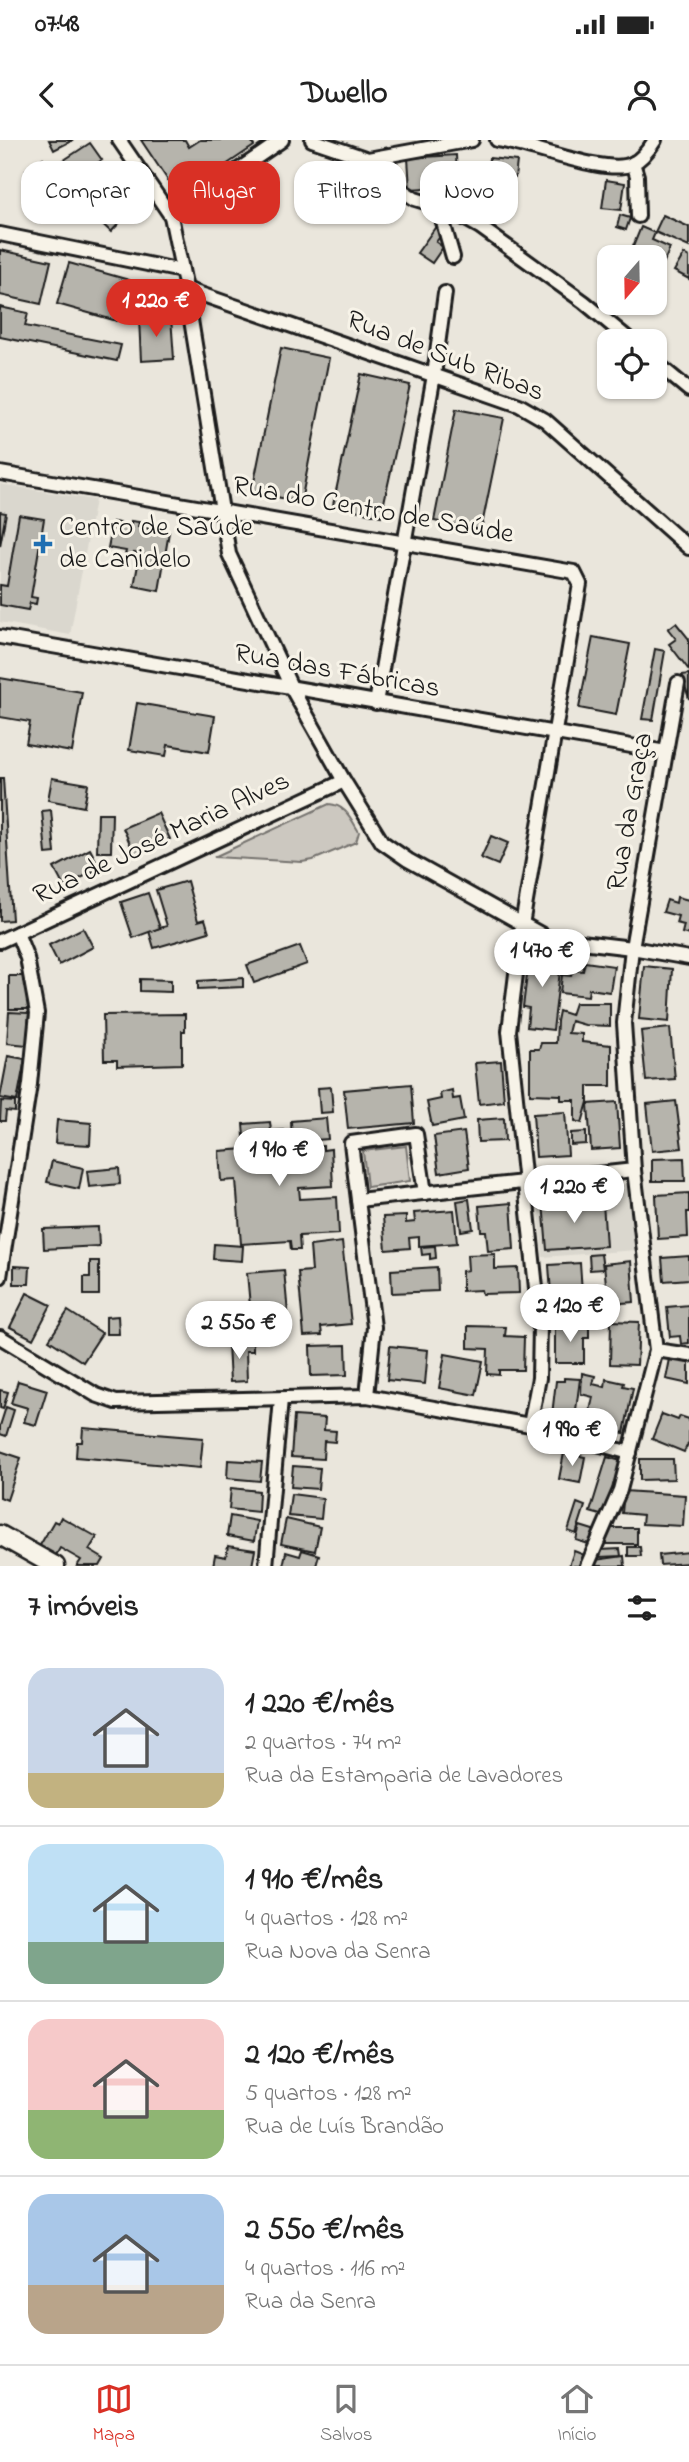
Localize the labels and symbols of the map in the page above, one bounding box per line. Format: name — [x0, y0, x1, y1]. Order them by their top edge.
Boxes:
north arrow — [597, 245, 667, 315]
pin: 1 220 € — [91, 280, 221, 339]
street label: Rua de Sub Ribas — [340, 300, 550, 414]
street label: Rua do Centro de Saúde — [229, 466, 517, 556]
place label: Centro de Saúde de Canidelo — [59, 508, 253, 581]
marker: Centro de Saúde de Canidelo — [33, 534, 53, 554]
street label: Rua das Fábricas — [231, 634, 443, 710]
street label: Rua da Graça — [597, 730, 665, 894]
street label: Rua de José Maria Alves — [27, 761, 297, 917]
pin: 1 470 € — [477, 930, 607, 989]
pin: 1 910 € — [214, 1128, 344, 1188]
pin: 1 220 € — [509, 1166, 639, 1225]
pin: 2 120 € — [505, 1284, 635, 1344]
pin: 2 550 € — [174, 1302, 304, 1361]
pin: 1 990 € — [507, 1408, 637, 1468]

